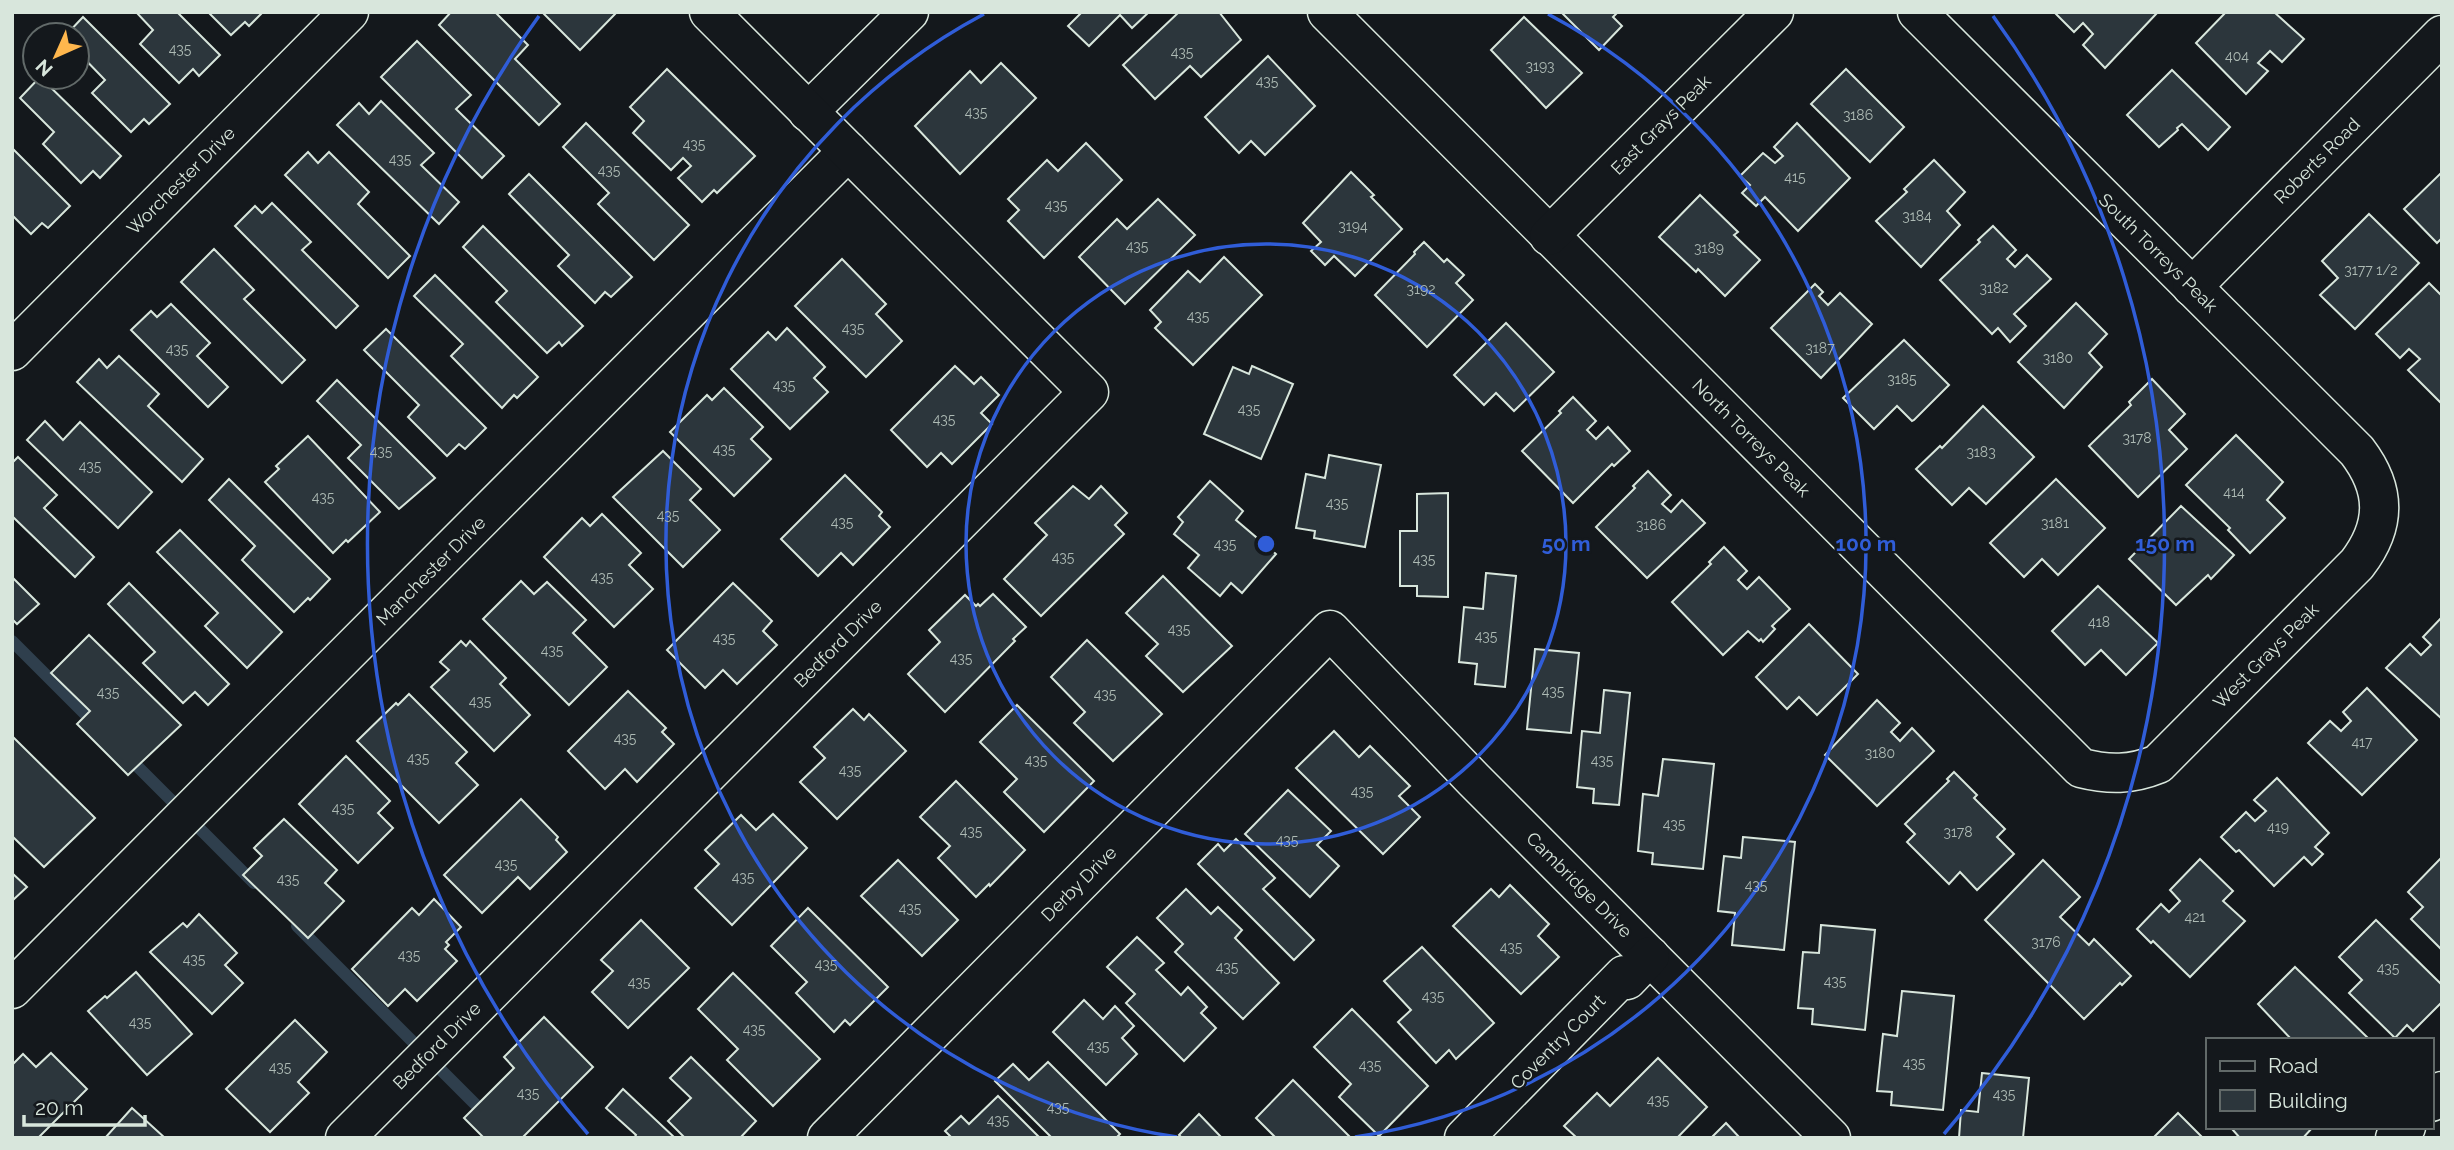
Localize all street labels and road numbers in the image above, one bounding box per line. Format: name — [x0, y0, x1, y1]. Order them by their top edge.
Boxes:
street label: East Grays Peak — [1606, 70, 1715, 179]
street label: Roberts Road — [2269, 113, 2364, 208]
street label: Worchester Drive — [122, 122, 239, 239]
street label: South Torreys Peak — [2095, 189, 2222, 317]
street label: North Torreys Peak — [1688, 375, 1815, 501]
street label: Manchester Drive — [372, 511, 490, 630]
street label: Bedford Drive — [790, 595, 886, 692]
street label: West Grays Peak — [2209, 598, 2323, 713]
street label: Cambridge Drive — [1522, 828, 1637, 942]
street label: Derby Drive — [1037, 841, 1121, 925]
street label: Coventry Court — [1506, 990, 1609, 1093]
street label: Bedford Drive — [389, 997, 485, 1094]

